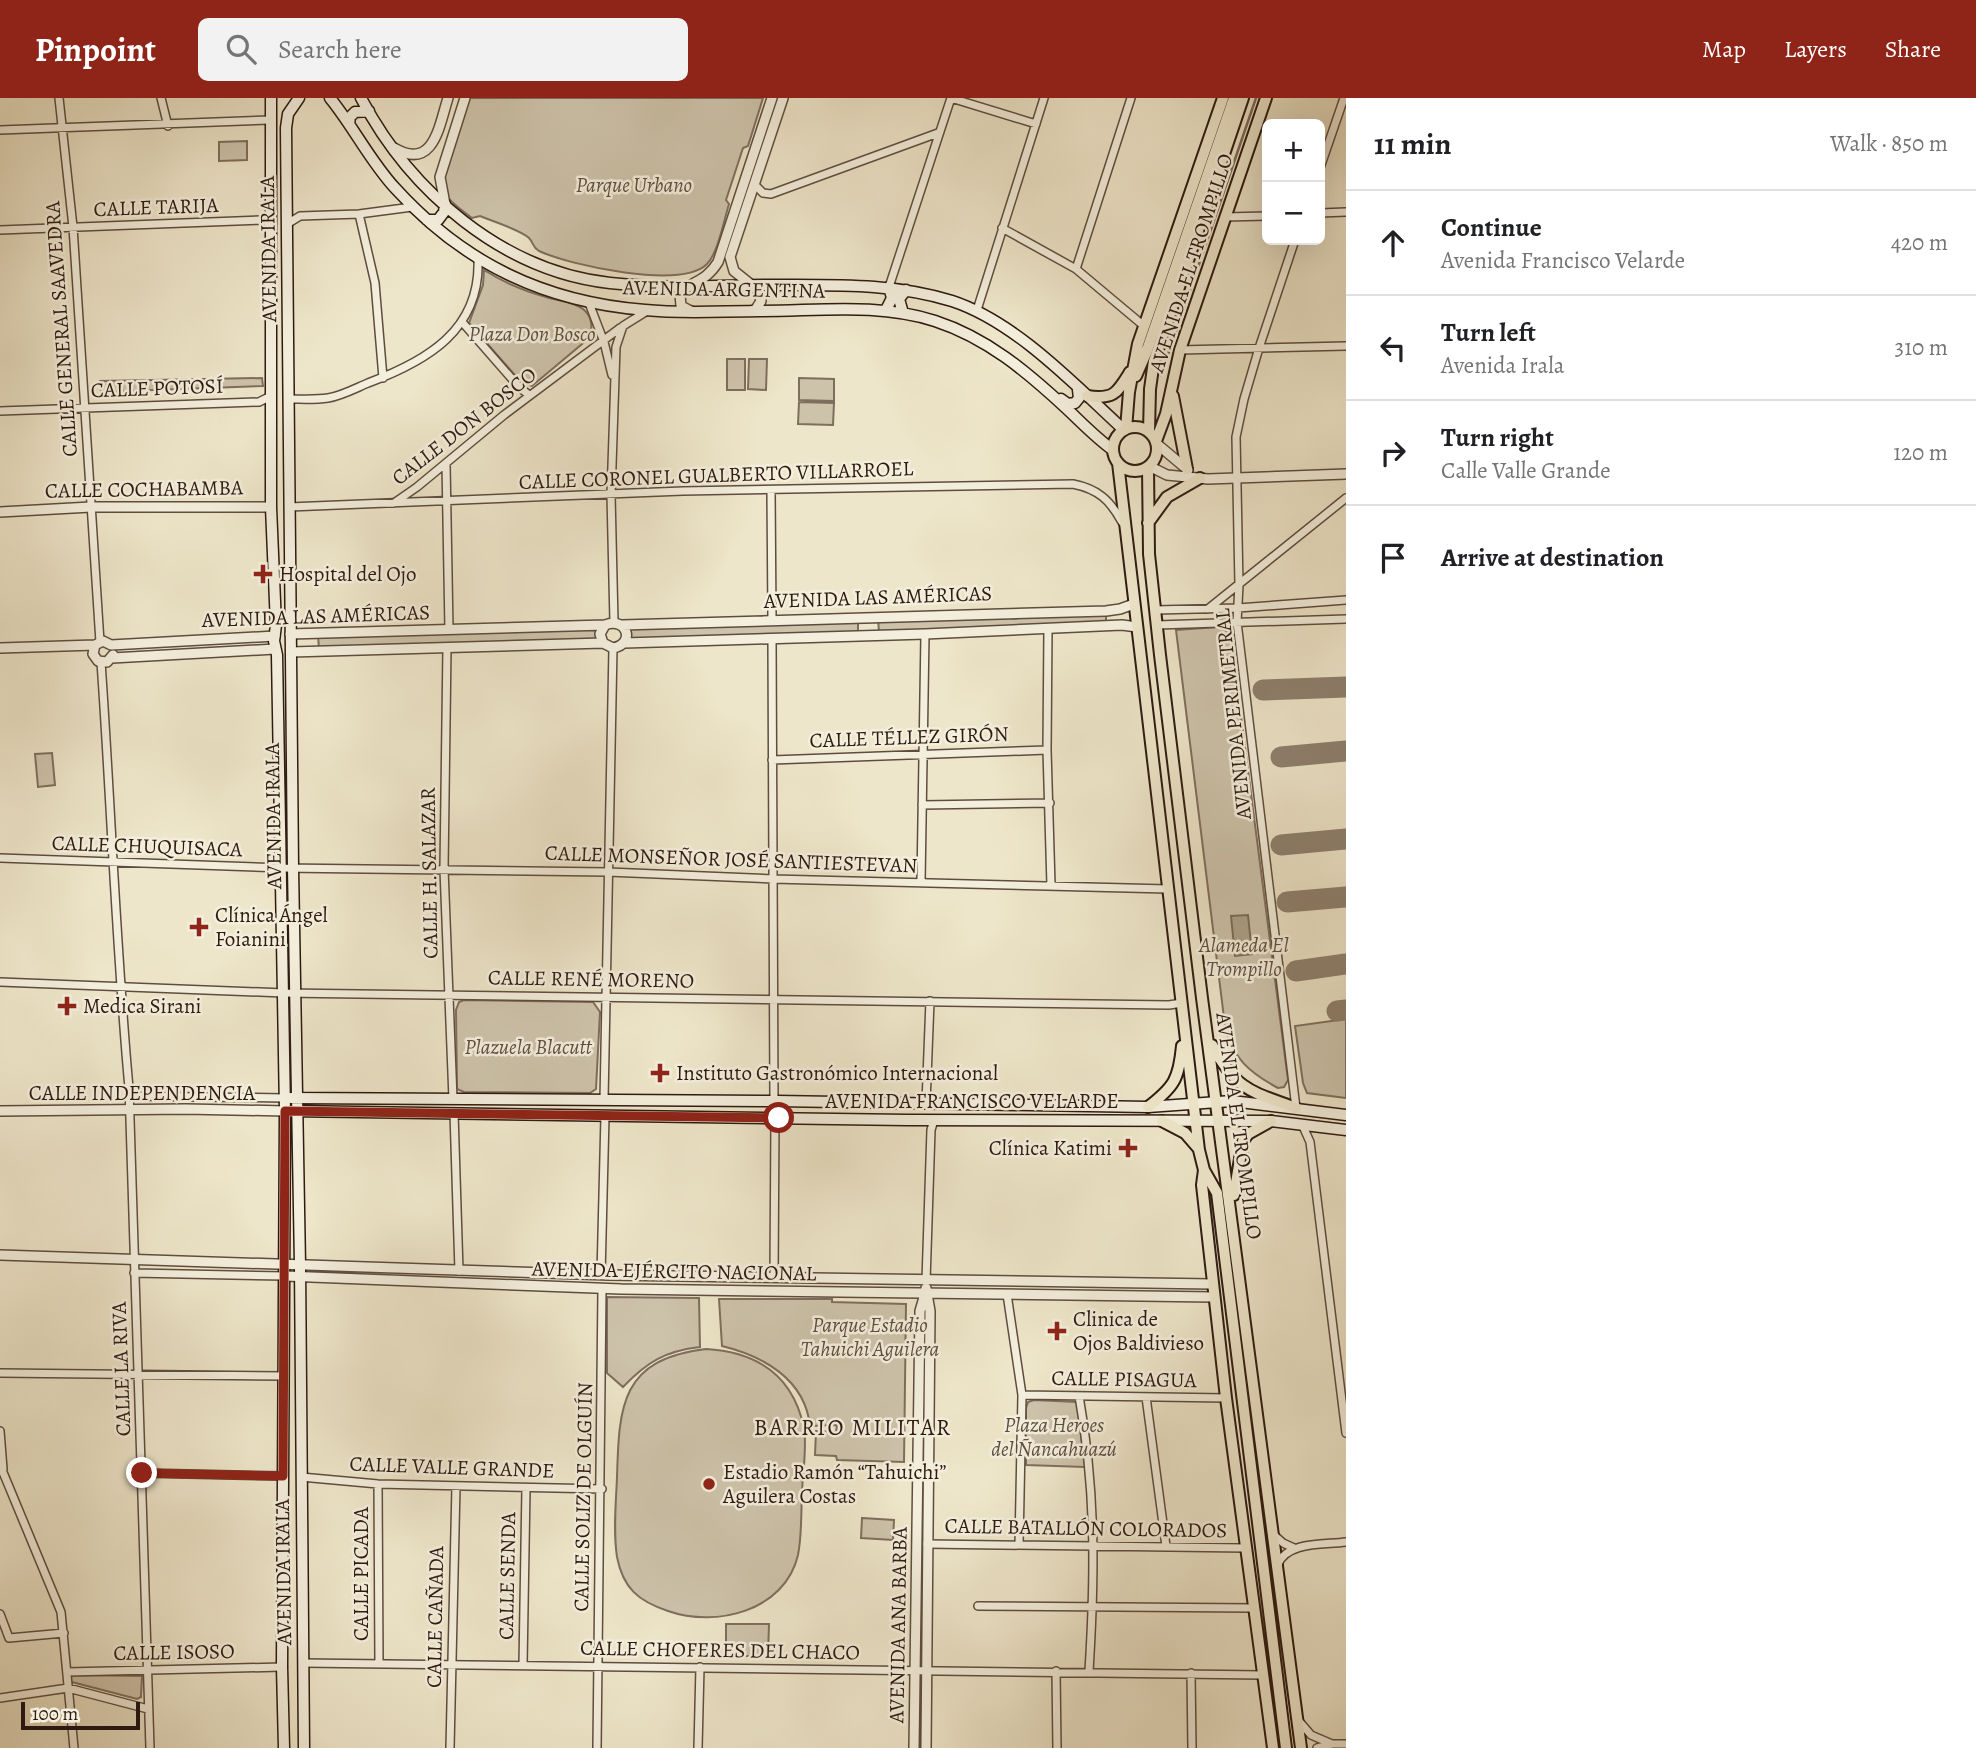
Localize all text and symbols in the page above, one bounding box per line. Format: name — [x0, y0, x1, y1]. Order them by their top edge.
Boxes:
search box — [198, 18, 688, 81]
text: Pinpoint — [35, 27, 156, 72]
icon: search — [222, 30, 260, 68]
text: Search here — [278, 32, 402, 67]
text: Map — [1702, 33, 1746, 65]
text: Layers — [1784, 33, 1847, 65]
text: Share — [1885, 33, 1941, 65]
map controls — [1262, 119, 1325, 245]
button: + — [1262, 119, 1325, 182]
text: 11 min — [1374, 124, 1451, 164]
text: Walk · 850 m — [1830, 128, 1948, 159]
street label: AVENIDA EL TROMPILLO — [1142, 150, 1240, 377]
park label: Parque Urbano — [576, 171, 692, 199]
street label: AVENIDA IRALA — [253, 175, 283, 323]
button: − — [1262, 182, 1325, 245]
street label: CALLE TARIJA — [93, 191, 220, 223]
street label: CALLE GENERAL SAAVEDRA — [38, 200, 84, 458]
text: Continue — [1441, 210, 1542, 245]
icon: ahead — [1374, 224, 1412, 262]
text: 420 m — [1891, 227, 1948, 258]
text: Avenida Francisco Velarde — [1441, 245, 1685, 276]
street label: AVENIDA ARGENTINA — [622, 273, 826, 305]
text: Turn left — [1441, 315, 1536, 350]
park label: Plaza Don Bosco — [468, 320, 596, 348]
icon: left — [1374, 329, 1412, 367]
text: 310 m — [1895, 332, 1948, 363]
text: Avenida Irala — [1441, 350, 1565, 381]
street label: CALLE DON BOSCO — [386, 361, 542, 491]
street label: CALLE POTOSÍ — [90, 372, 224, 404]
text: Turn right — [1441, 420, 1554, 455]
icon: right — [1374, 434, 1412, 472]
text: 120 m — [1893, 437, 1948, 468]
street label: CALLE CORONEL GUALBERTO VILLARROEL — [518, 454, 914, 496]
text: Calle Valle Grande — [1441, 455, 1611, 486]
street label: CALLE COCHABAMBA — [45, 473, 244, 505]
icon: arrive — [1374, 539, 1412, 577]
text: Arrive at destination — [1441, 540, 1664, 575]
place label: Hospital del Ojo — [279, 560, 417, 588]
marker: Hospital del Ojo — [253, 564, 273, 584]
street label: AVENIDA LAS AMÉRICAS — [762, 579, 993, 615]
street label: AVENIDA LAS AMÉRICAS — [200, 598, 431, 634]
street label: AVENIDA PERIMETRAL — [1208, 607, 1258, 822]
street label: CALLE TÉLLEZ GIRÓN — [809, 720, 1009, 754]
street label: AVENIDA IRALA — [258, 742, 288, 890]
street label: CALLE H. SALAZAR — [414, 787, 444, 959]
street label: CALLE CHUQUISACA — [51, 829, 244, 863]
street label: CALLE MONSEÑOR JOSÉ SANTIESTEVAN — [544, 839, 918, 879]
place label: Clínica Ángel Foianini — [215, 901, 328, 953]
marker: Clínica Ángel Foianini — [189, 917, 209, 937]
park label: Alameda El Trompillo — [1198, 931, 1289, 983]
street label: CALLE RENÉ MORENO — [488, 963, 694, 995]
place label: Medica Sirani — [83, 992, 202, 1020]
marker: Medica Sirani — [57, 996, 77, 1016]
street label: AVENIDA EL TROMPILLO — [1209, 1010, 1269, 1241]
park label: Plazuela Blacutt — [464, 1033, 593, 1061]
place label: Instituto Gastronómico Internacional — [676, 1059, 998, 1087]
marker: Instituto Gastronómico Internacional — [650, 1063, 670, 1083]
street label: CALLE INDEPENDENCIA — [29, 1079, 256, 1107]
street label: AVENIDA FRANCISCO VELARDE — [824, 1087, 1119, 1115]
route start — [763, 1102, 794, 1133]
place label: Clínica Katimi — [989, 1134, 1112, 1162]
marker: Clínica Katimi — [1118, 1138, 1138, 1158]
street label: AVENIDA EJÉRCITO NACIONAL — [531, 1255, 817, 1287]
street label: CALLE LA RIVA — [105, 1301, 137, 1437]
place label: Clinica de Ojos Baldivieso — [1073, 1305, 1204, 1357]
park label: Parque Estadio Tahuichi Aguilera — [801, 1311, 940, 1363]
marker: Clinica de Ojos Baldivieso — [1047, 1321, 1067, 1341]
street label: CALLE PISAGUA — [1051, 1364, 1198, 1394]
street label: CALLE SOLIZ DE OLGUÍN — [567, 1382, 599, 1612]
park label: Plaza Heroes del Ñancahuazú — [991, 1411, 1117, 1463]
district label: BARRIO MILITAR — [754, 1412, 952, 1443]
street label: CALLE VALLE GRANDE — [349, 1449, 555, 1485]
route end — [126, 1457, 157, 1488]
place label: Estadio Ramón “Tahuichi” Aguilera Costas — [722, 1458, 946, 1510]
marker: Estadio Ramón “Tahuichi” Aguilera Costas — [701, 1476, 717, 1492]
street label: AVENIDA IRALA — [268, 1498, 298, 1646]
street label: CALLE PICADA — [347, 1506, 375, 1641]
street label: CALLE SENDA — [492, 1511, 522, 1640]
street label: CALLE BATALLÓN COLORADOS — [944, 1512, 1228, 1544]
street label: AVENIDA ANA BARBA — [882, 1526, 914, 1724]
street label: CALLE CAÑADA — [420, 1545, 450, 1688]
street label: CALLE CHOFERES DEL CHACO — [580, 1634, 860, 1666]
street label: CALLE ISOSO — [113, 1637, 235, 1667]
scale bar — [21, 1699, 140, 1731]
text: 100 m — [32, 1701, 78, 1727]

